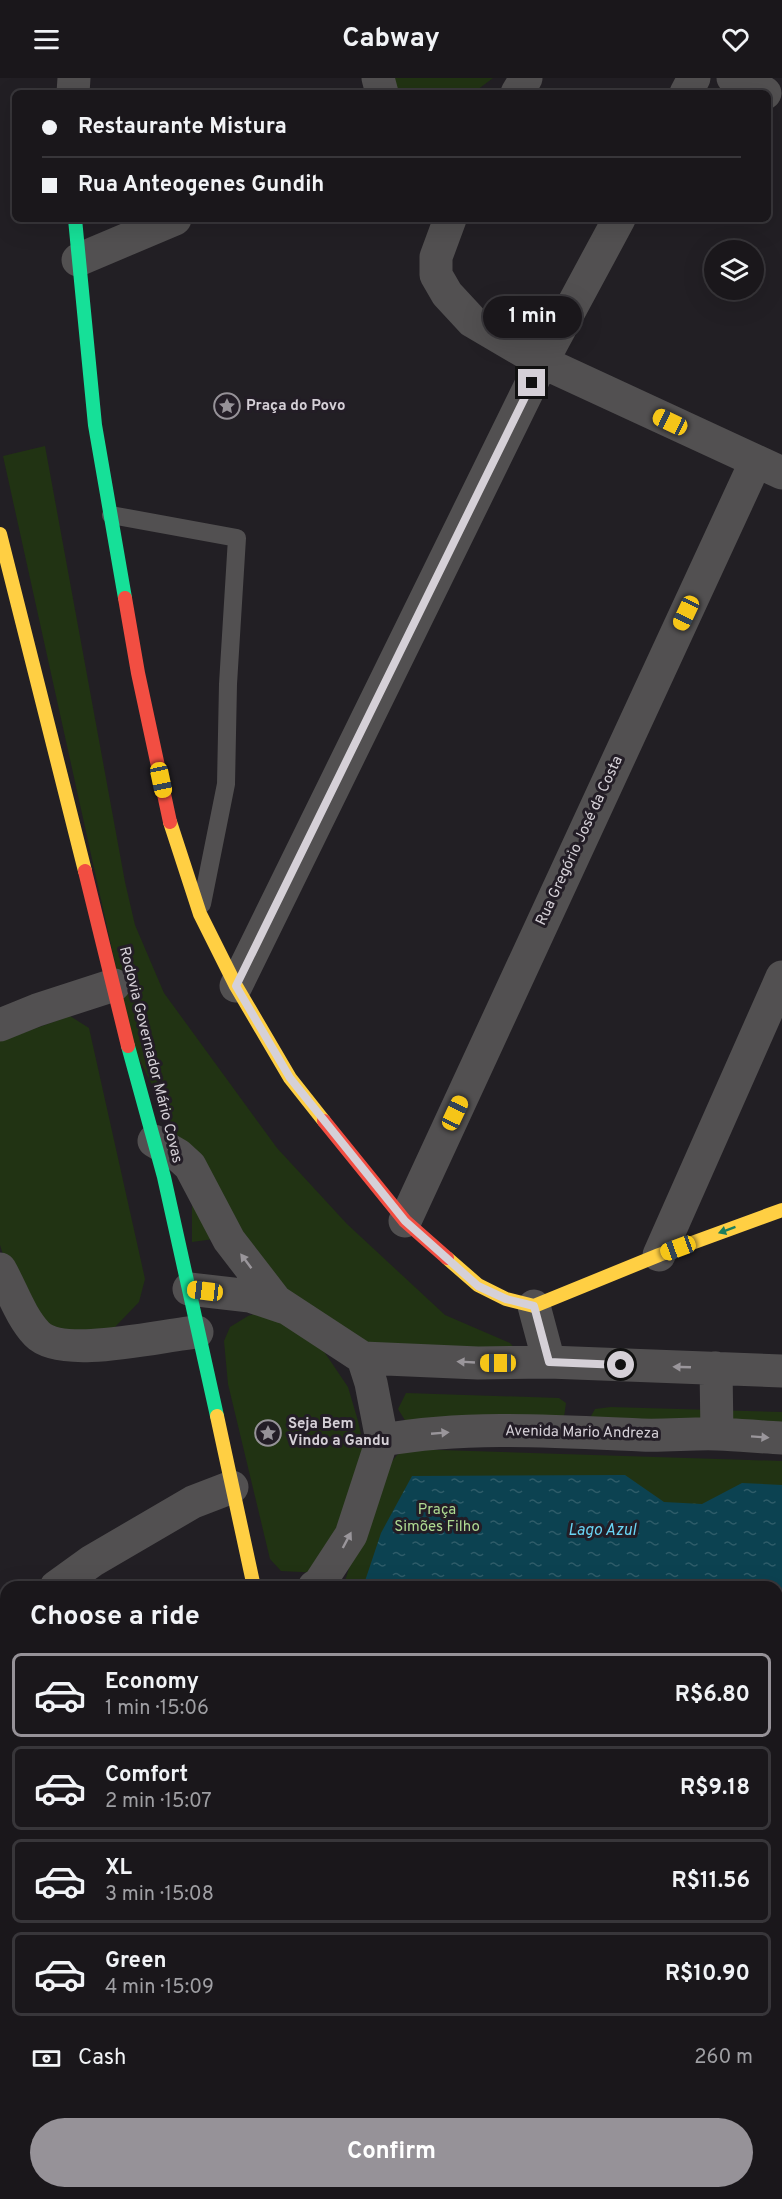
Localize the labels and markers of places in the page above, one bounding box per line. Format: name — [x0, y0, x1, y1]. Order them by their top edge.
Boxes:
place icon: Praça do Povo — [212, 391, 242, 421]
place label: Praça do Povo — [246, 397, 346, 416]
place label: Seja Bem Vindo a Gandu — [288, 1415, 390, 1451]
place icon: Seja Bem Vindo a Gandu — [253, 1418, 283, 1448]

